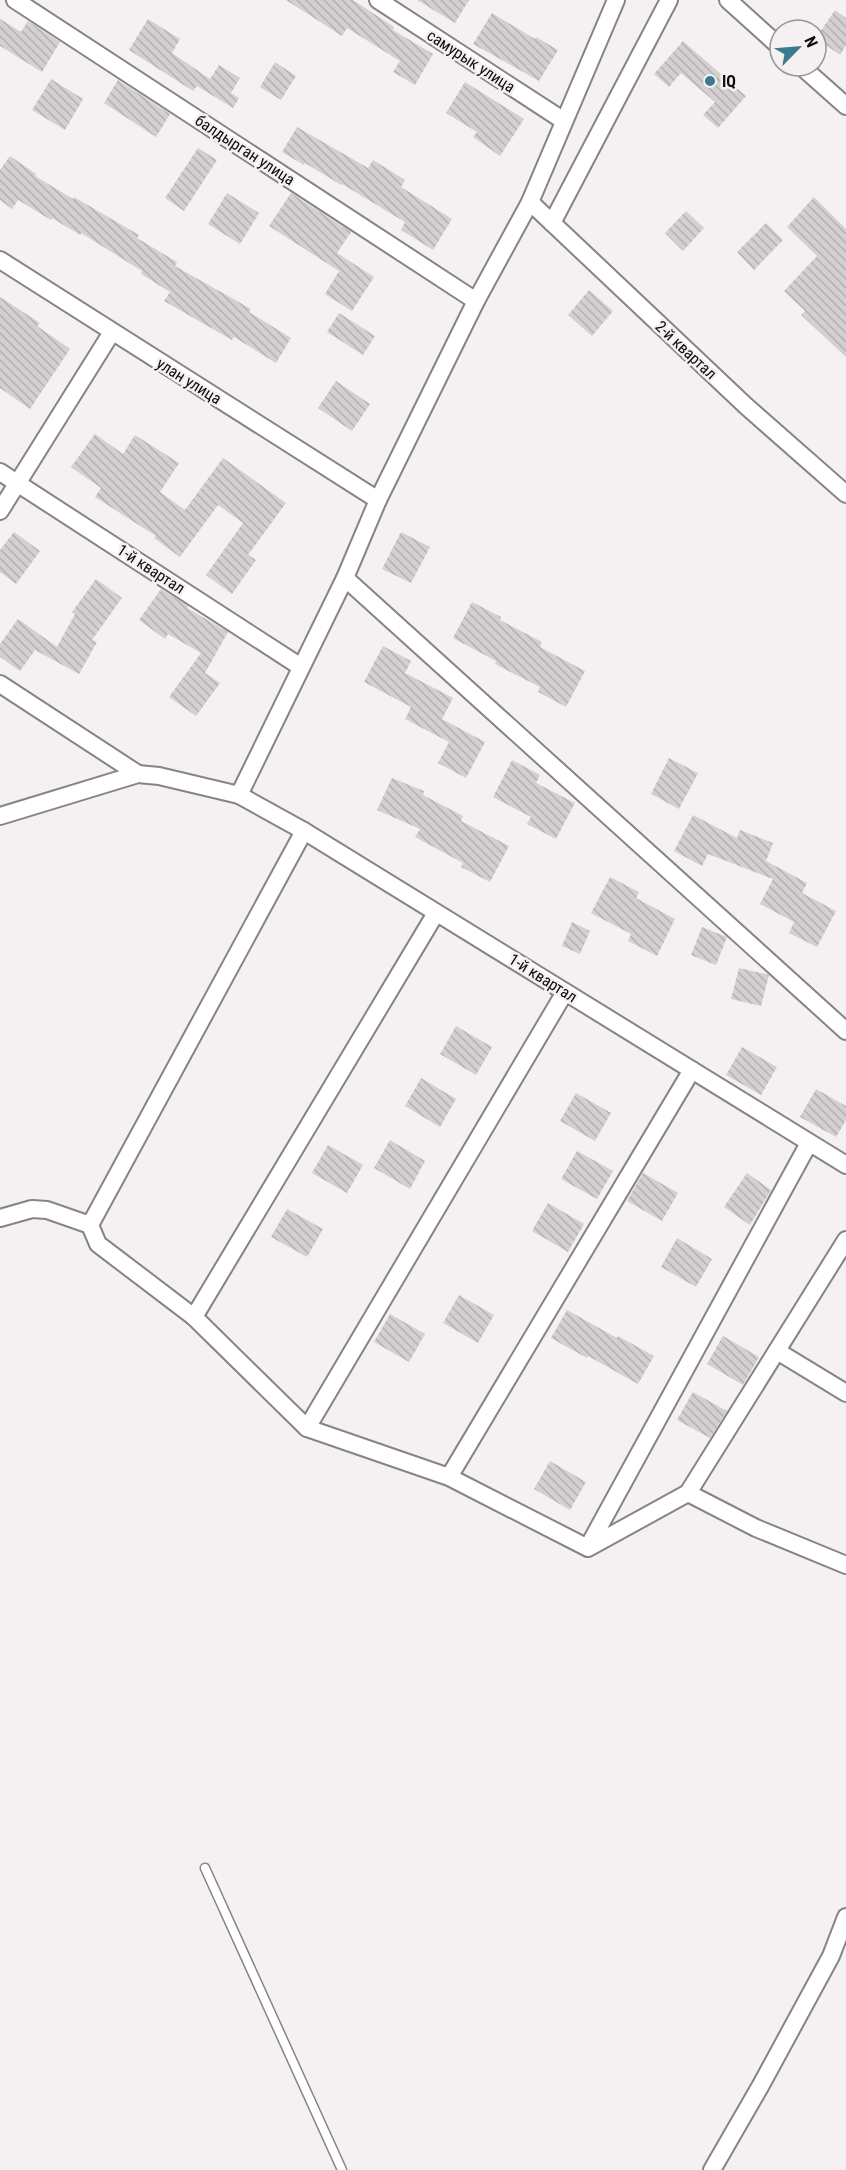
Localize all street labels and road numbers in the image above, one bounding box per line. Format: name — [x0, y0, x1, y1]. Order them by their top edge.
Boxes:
street label: самурык улица — [424, 26, 518, 96]
street label: балдырган улица — [192, 111, 298, 189]
street label: 2-й квартал — [651, 317, 721, 383]
street label: улан улица — [153, 354, 225, 408]
street label: 1-й квартал — [114, 540, 188, 598]
street label: 1-й квартал — [505, 950, 581, 1006]

